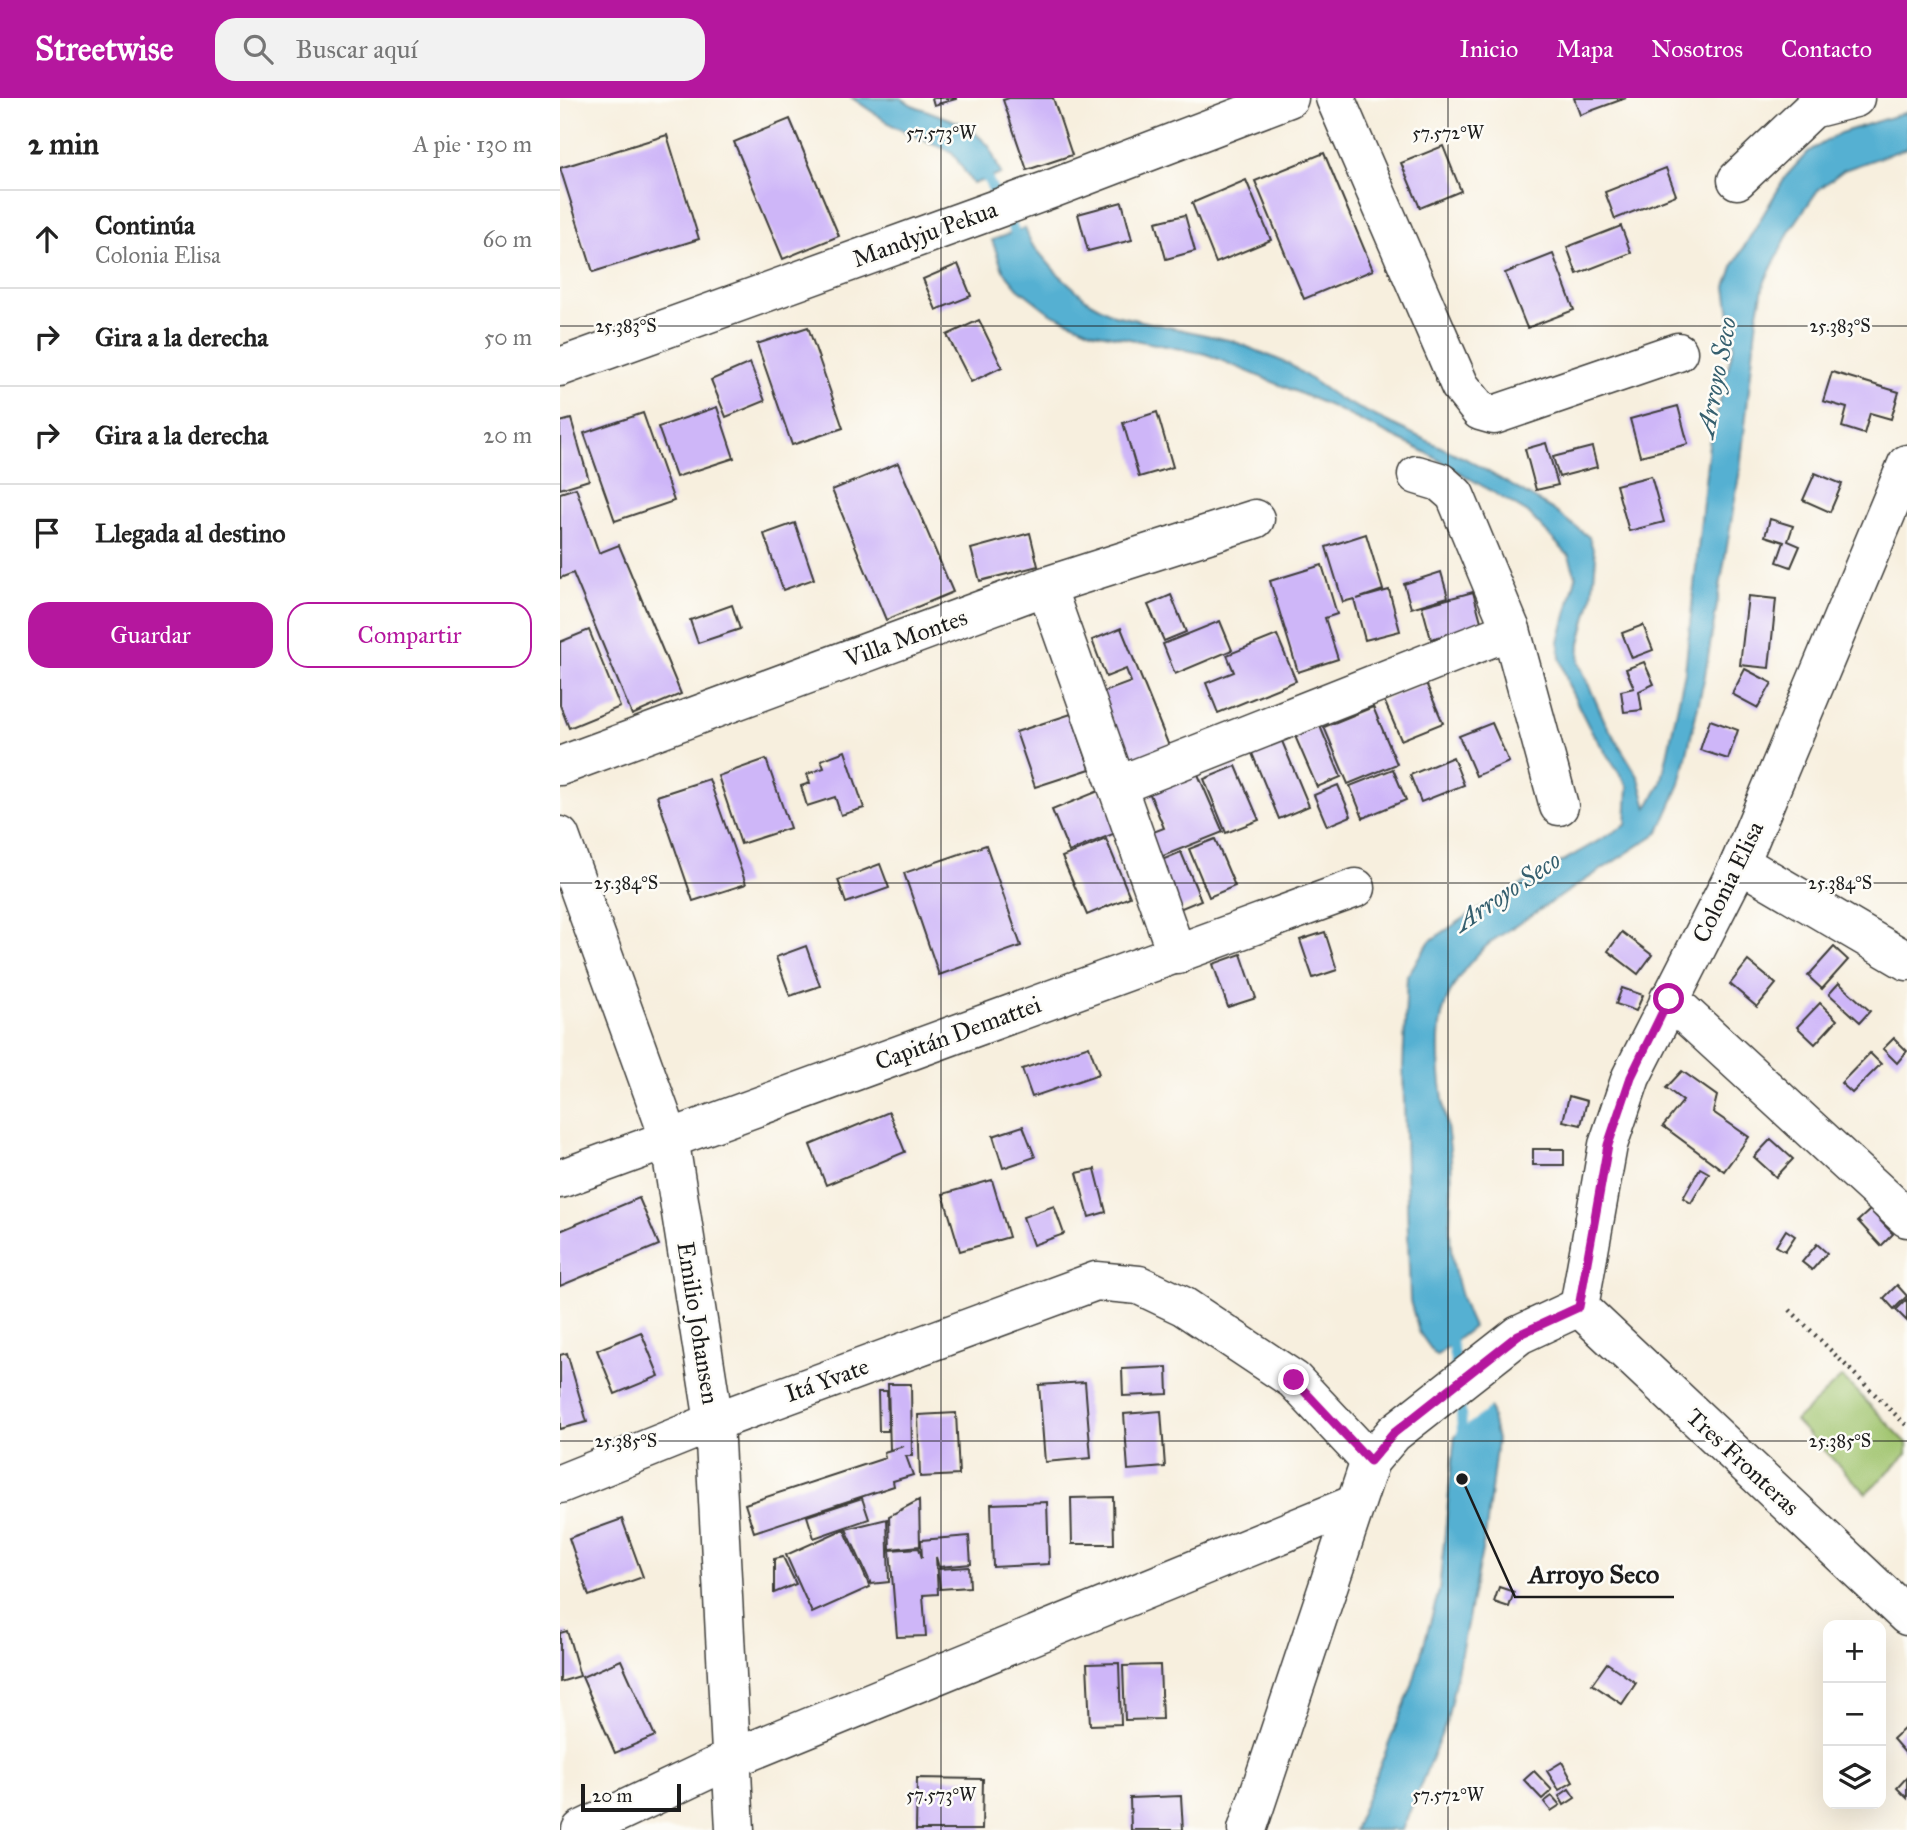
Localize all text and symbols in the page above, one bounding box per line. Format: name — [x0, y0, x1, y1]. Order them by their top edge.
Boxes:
search box — [215, 18, 705, 81]
text: Streetwise — [35, 29, 173, 69]
icon: search — [239, 30, 277, 68]
text: Buscar aquí — [295, 33, 418, 65]
text: Inicio — [1460, 34, 1518, 64]
text: Mapa — [1556, 34, 1613, 64]
text: Nosotros — [1651, 34, 1743, 64]
text: Contacto — [1781, 34, 1872, 64]
text: 57.573°W — [906, 122, 977, 144]
text: 57.572°W — [1412, 122, 1485, 144]
text: 2 min — [28, 126, 99, 162]
text: A pie · 130 m — [413, 130, 532, 158]
street label: Mandyju Pekua — [848, 194, 1002, 274]
text: Continúa — [95, 209, 195, 241]
icon: ahead — [28, 220, 66, 258]
text: 60 m — [483, 225, 532, 253]
text: Colonia Elisa — [95, 241, 221, 269]
water label: Arroyo Seco — [1688, 314, 1743, 443]
text: 25.383°S — [595, 315, 657, 337]
text: 25.383°S — [1809, 315, 1871, 337]
icon: right — [28, 318, 66, 356]
text: Gira a la derecha — [95, 321, 268, 353]
text: 50 m — [484, 323, 532, 351]
icon: right — [28, 416, 66, 454]
text: Gira a la derecha — [95, 419, 268, 451]
text: 20 m — [483, 421, 532, 449]
icon: arrive — [28, 514, 66, 552]
text: Llegada al destino — [95, 517, 286, 549]
button: Guardar — [28, 602, 273, 668]
button: Compartir — [287, 602, 532, 668]
street label: Villa Montes — [840, 602, 971, 674]
street label: Colonia Elisa — [1686, 816, 1771, 948]
water label: Arroyo Seco — [1445, 844, 1567, 940]
text: 25.384°S — [594, 872, 658, 894]
text: 25.384°S — [1808, 872, 1872, 894]
route start — [1653, 983, 1684, 1014]
street label: Capitán Demattei — [871, 989, 1046, 1077]
street label: Emilio Johansen — [670, 1240, 726, 1406]
street label: Itá Yvate — [781, 1351, 873, 1409]
route end — [1278, 1364, 1309, 1395]
street label: Tres Fronteras — [1680, 1402, 1806, 1522]
text: 25.385°S — [595, 1430, 657, 1452]
text: 25.385°S — [1809, 1430, 1871, 1452]
callout: Arroyo Seco — [1515, 1550, 1674, 1597]
text: Arroyo Seco — [1527, 1558, 1659, 1590]
map controls — [1823, 1620, 1886, 1809]
button: + — [1823, 1620, 1886, 1683]
button: − — [1823, 1683, 1886, 1746]
button: layers — [1823, 1746, 1886, 1809]
scale bar — [581, 1781, 681, 1813]
text: 20 m — [592, 1784, 633, 1807]
text: 57.573°W — [906, 1784, 977, 1806]
text: 57.572°W — [1412, 1784, 1485, 1806]

